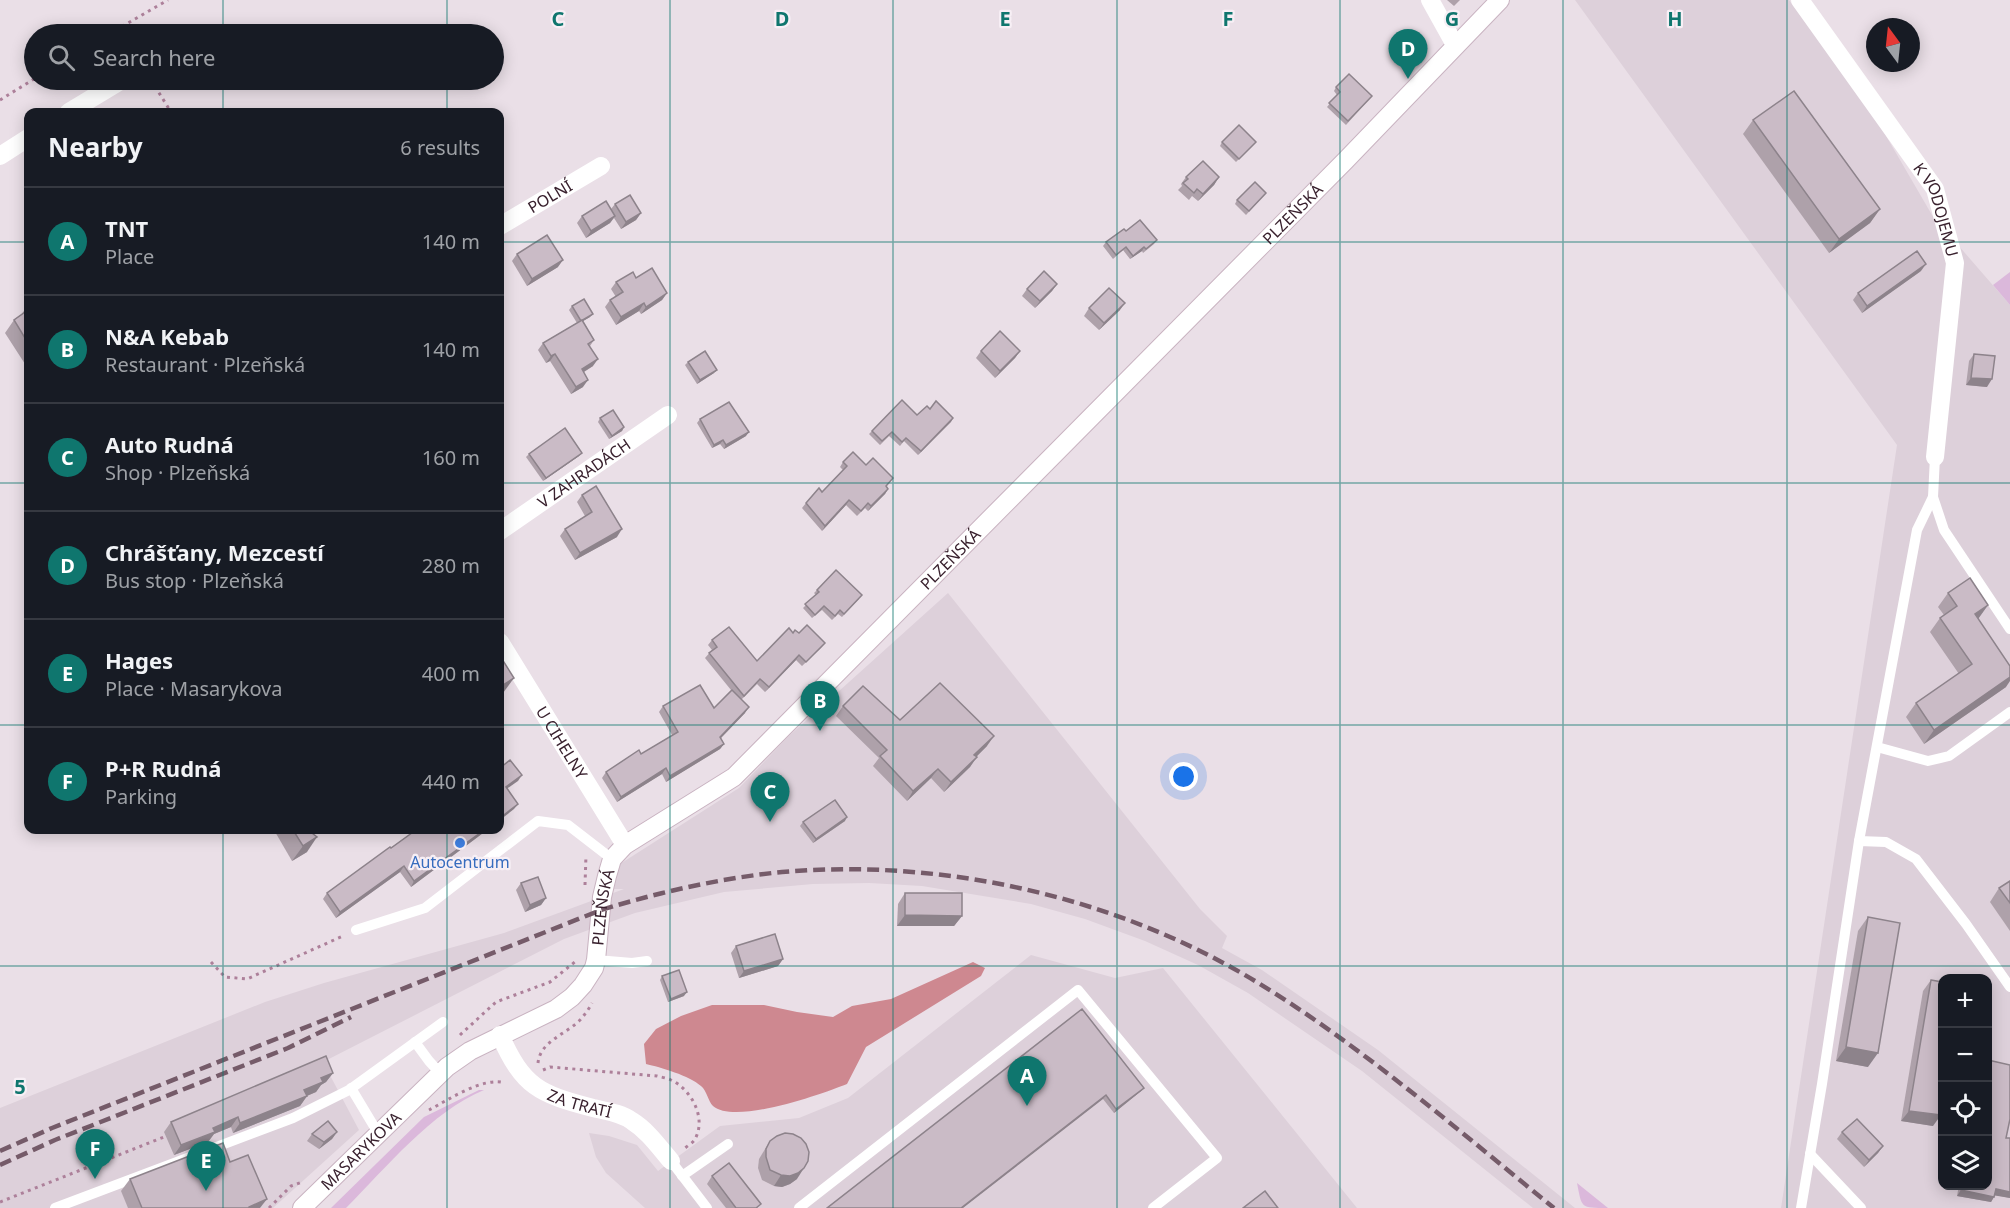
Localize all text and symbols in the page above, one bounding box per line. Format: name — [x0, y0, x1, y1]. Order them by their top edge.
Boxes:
text: C — [552, 5, 565, 32]
text: D — [775, 5, 789, 32]
text: E — [999, 5, 1011, 32]
text: F — [1223, 5, 1233, 32]
text: G — [1445, 5, 1459, 32]
text: H — [1667, 5, 1683, 32]
north arrow — [1866, 18, 1920, 72]
search box — [24, 24, 504, 90]
pin: D — [1388, 29, 1428, 79]
icon: search — [45, 41, 78, 74]
text: Search here — [93, 42, 215, 72]
text: Nearby — [48, 129, 143, 165]
text: 6 results — [400, 134, 480, 161]
street label: K VODOJEMU — [1909, 158, 1964, 259]
street label: POLNÍ — [524, 174, 577, 218]
street label: PLZEŇSKÁ — [1257, 178, 1328, 249]
text: TNT — [105, 213, 148, 243]
text: A — [61, 228, 74, 255]
text: 140 m — [422, 228, 480, 255]
text: Place — [105, 243, 154, 270]
text: N&A Kebab — [105, 321, 229, 351]
text: B — [61, 336, 74, 363]
text: 140 m — [422, 336, 480, 363]
text: Restaurant · Plzeňská — [105, 351, 305, 378]
text: Auto Rudná — [105, 429, 234, 459]
street label: V ZAHRADÁCH — [533, 433, 635, 513]
text: C — [61, 444, 74, 471]
text: 160 m — [422, 444, 480, 471]
text: Shop · Plzeňská — [105, 459, 250, 486]
street label: PLZEŇSKÁ — [915, 523, 986, 594]
text: Chrášťany, Mezcestí — [105, 537, 324, 567]
text: D — [60, 552, 75, 579]
text: 280 m — [422, 552, 480, 579]
text: Bus stop · Plzeňská — [105, 567, 284, 594]
text: Hages — [105, 645, 173, 675]
text: E — [62, 660, 73, 687]
text: 400 m — [422, 660, 480, 687]
text: Place · Masarykova — [105, 675, 283, 702]
pin: B — [800, 682, 840, 731]
street label: U CIHELNY — [531, 702, 593, 784]
text: P+R Rudná — [105, 753, 222, 783]
your location — [1169, 762, 1198, 791]
text: F — [62, 768, 73, 795]
text: 440 m — [422, 768, 480, 795]
pin: C — [750, 772, 790, 822]
text: Parking — [105, 783, 177, 810]
marker: Autocentrum — [453, 836, 467, 850]
place label: Autocentrum — [410, 851, 510, 873]
street label: PLZEŇSKÁ — [586, 865, 620, 946]
map controls — [1938, 974, 1992, 1190]
button: + — [1938, 974, 1992, 1028]
button: − — [1938, 1028, 1992, 1082]
pin: A — [1008, 1056, 1046, 1106]
text: 5 — [14, 1073, 26, 1100]
button: locate — [1938, 1082, 1992, 1136]
street label: ZA TRATÍ — [544, 1084, 615, 1123]
street label: MASARYKOVA — [316, 1106, 406, 1195]
pin: F — [76, 1130, 115, 1179]
button: layers — [1938, 1136, 1992, 1190]
pin: E — [186, 1142, 226, 1191]

